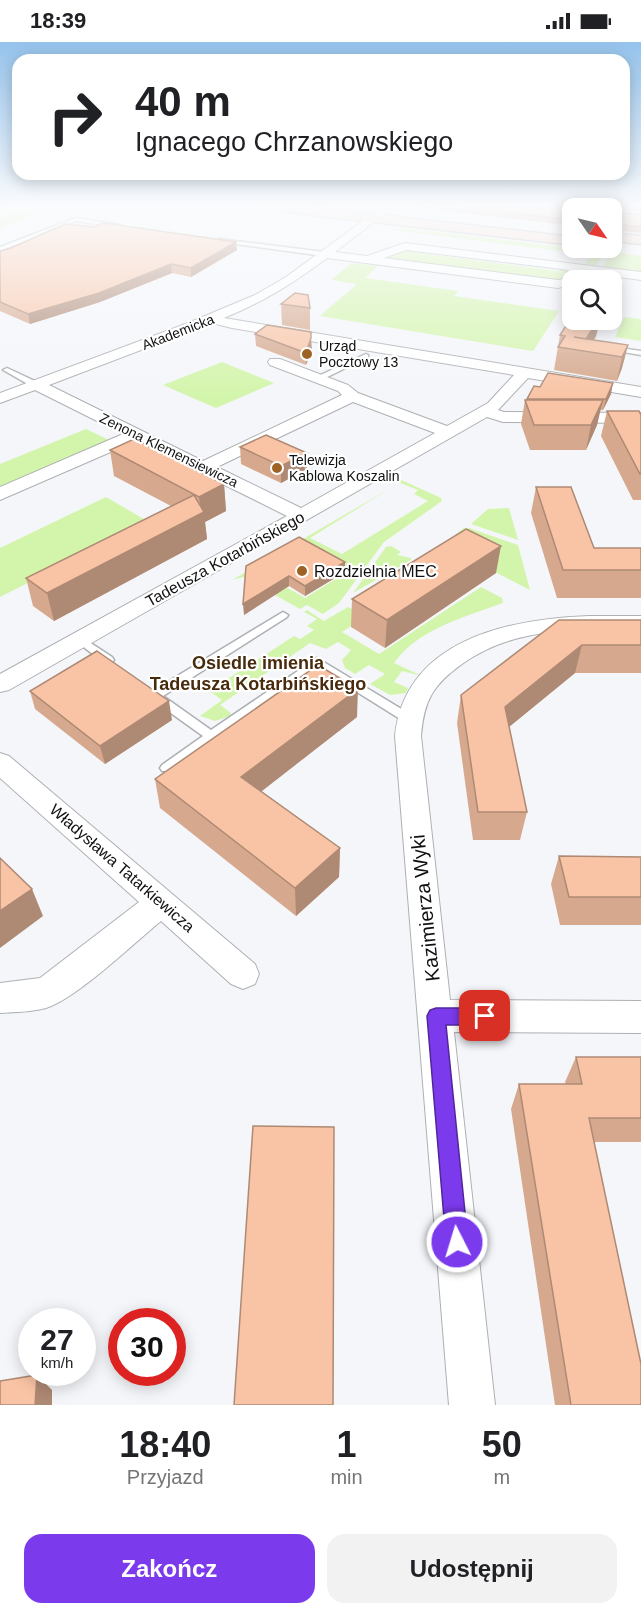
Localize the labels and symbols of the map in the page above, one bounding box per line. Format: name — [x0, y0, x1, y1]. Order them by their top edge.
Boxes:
north arrow — [562, 198, 622, 258]
street label: Akademicka — [140, 311, 217, 353]
place label: Urząd Pocztowy 13 — [319, 338, 399, 370]
marker: Urząd Pocztowy 13 — [300, 347, 314, 361]
street label: Zenona Klemensiewicza — [97, 410, 241, 491]
place label: Telewizja Kablowa Koszalin — [289, 452, 400, 484]
marker: Telewizja Kablowa Koszalin — [270, 461, 284, 475]
street label: Tadeusza Kotarbińskiego — [143, 508, 307, 610]
place label: Rozdzielnia MEC — [314, 563, 437, 580]
marker: Rozdzielnia MEC — [295, 564, 309, 578]
district label: Osiedle imienia Tadeusza Kotarbińskiego — [150, 653, 366, 694]
street label: Władysława Tatarkiewicza — [46, 801, 198, 935]
street label: Kazimierza Wyki — [406, 833, 444, 983]
pin — [459, 990, 510, 1041]
position arrow — [425, 1210, 489, 1274]
speed limit sign: 30 — [108, 1308, 186, 1386]

